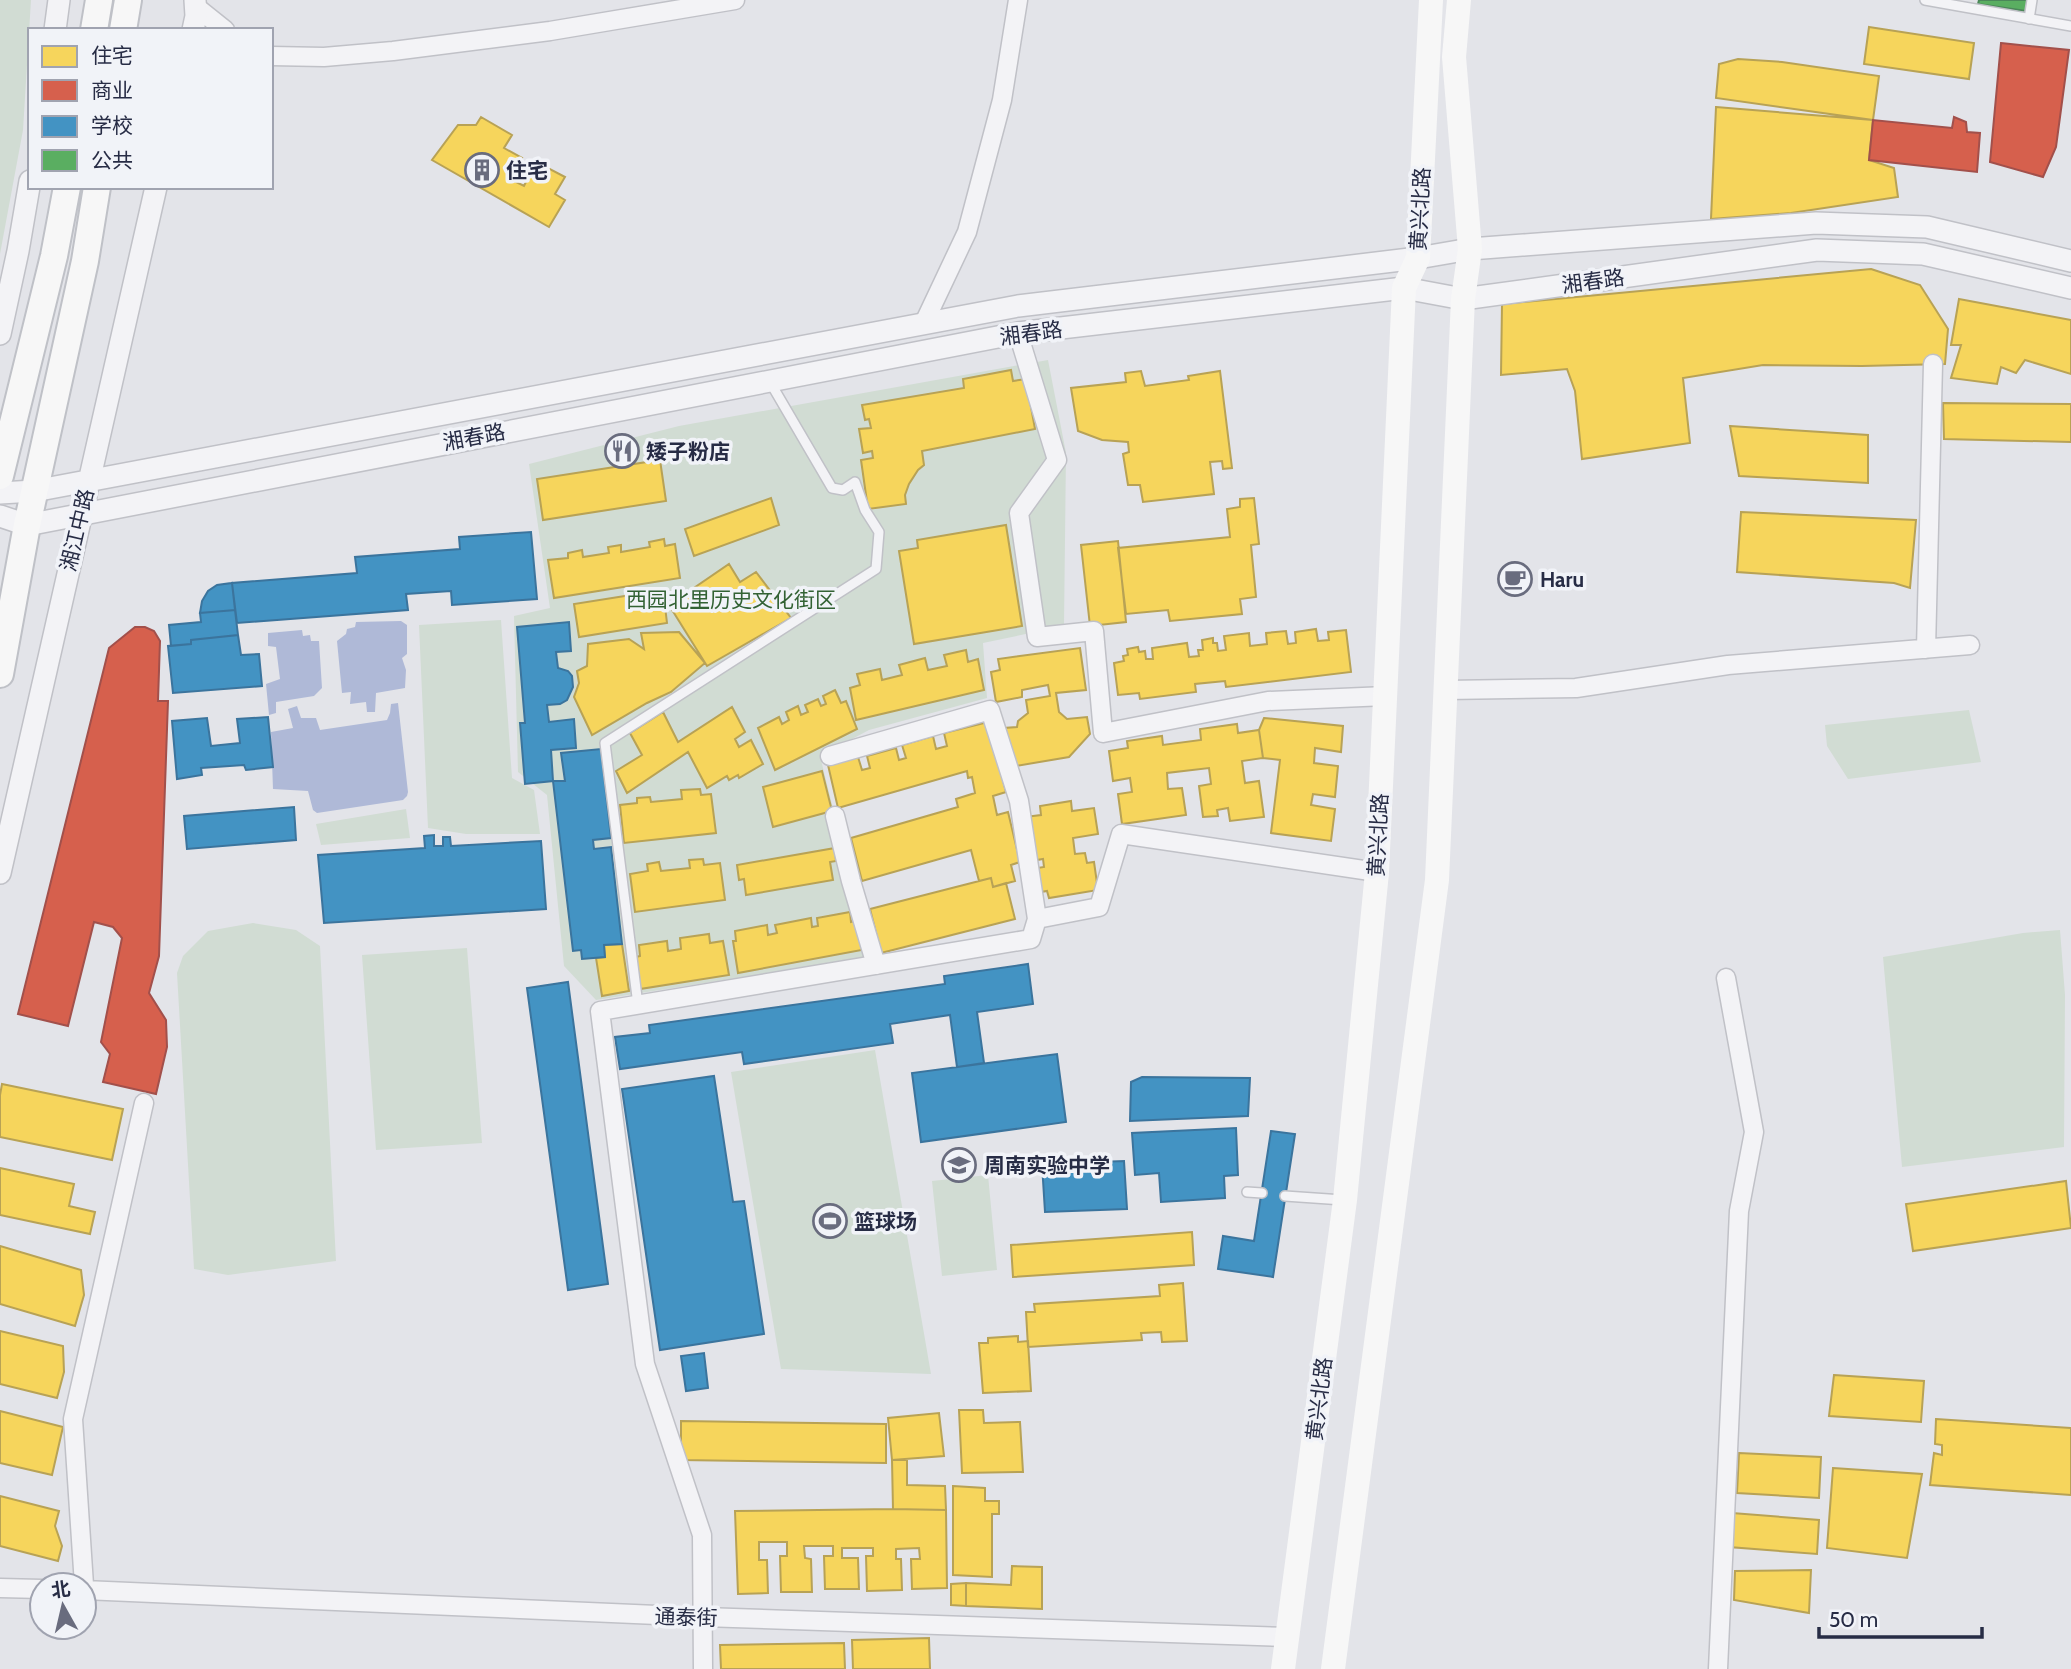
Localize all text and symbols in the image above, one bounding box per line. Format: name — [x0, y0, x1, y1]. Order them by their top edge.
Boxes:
legend — [28, 28, 273, 189]
text: 住宅 — [91, 43, 133, 68]
text: 商业 — [91, 78, 133, 103]
text: 学校 — [91, 113, 133, 138]
text: 公共 — [91, 148, 133, 173]
building icon: 住宅 — [463, 151, 501, 189]
place label: 住宅 — [506, 158, 548, 183]
street label: 黄兴北路 — [1405, 166, 1435, 252]
street label: 湘春路 — [1560, 264, 1626, 298]
street label: 湘春路 — [998, 316, 1064, 350]
street label: 湘春路 — [441, 419, 507, 455]
restaurant icon: 矮子粉店 — [603, 432, 641, 470]
place label: 矮子粉店 — [646, 439, 730, 464]
street label: 湘江中路 — [55, 486, 99, 574]
cafe icon: Haru — [1496, 560, 1534, 598]
place label: Haru — [1540, 567, 1584, 592]
park label: 西园北里历史文化街区 — [626, 587, 836, 612]
street label: 黄兴北路 — [1363, 792, 1393, 878]
school or university icon: 周南实验中学 — [940, 1146, 978, 1184]
place label: 周南实验中学 — [984, 1153, 1110, 1178]
sports icon: 篮球场 — [811, 1202, 849, 1240]
place label: 篮球场 — [854, 1209, 917, 1234]
street label: 黄兴北路 — [1301, 1356, 1337, 1442]
north arrow — [28, 1571, 98, 1641]
text: 北 — [50, 1577, 72, 1602]
scale bar — [1819, 1596, 1982, 1640]
street label: 通泰街 — [654, 1603, 718, 1631]
text: 50 m — [1829, 1607, 1878, 1632]

